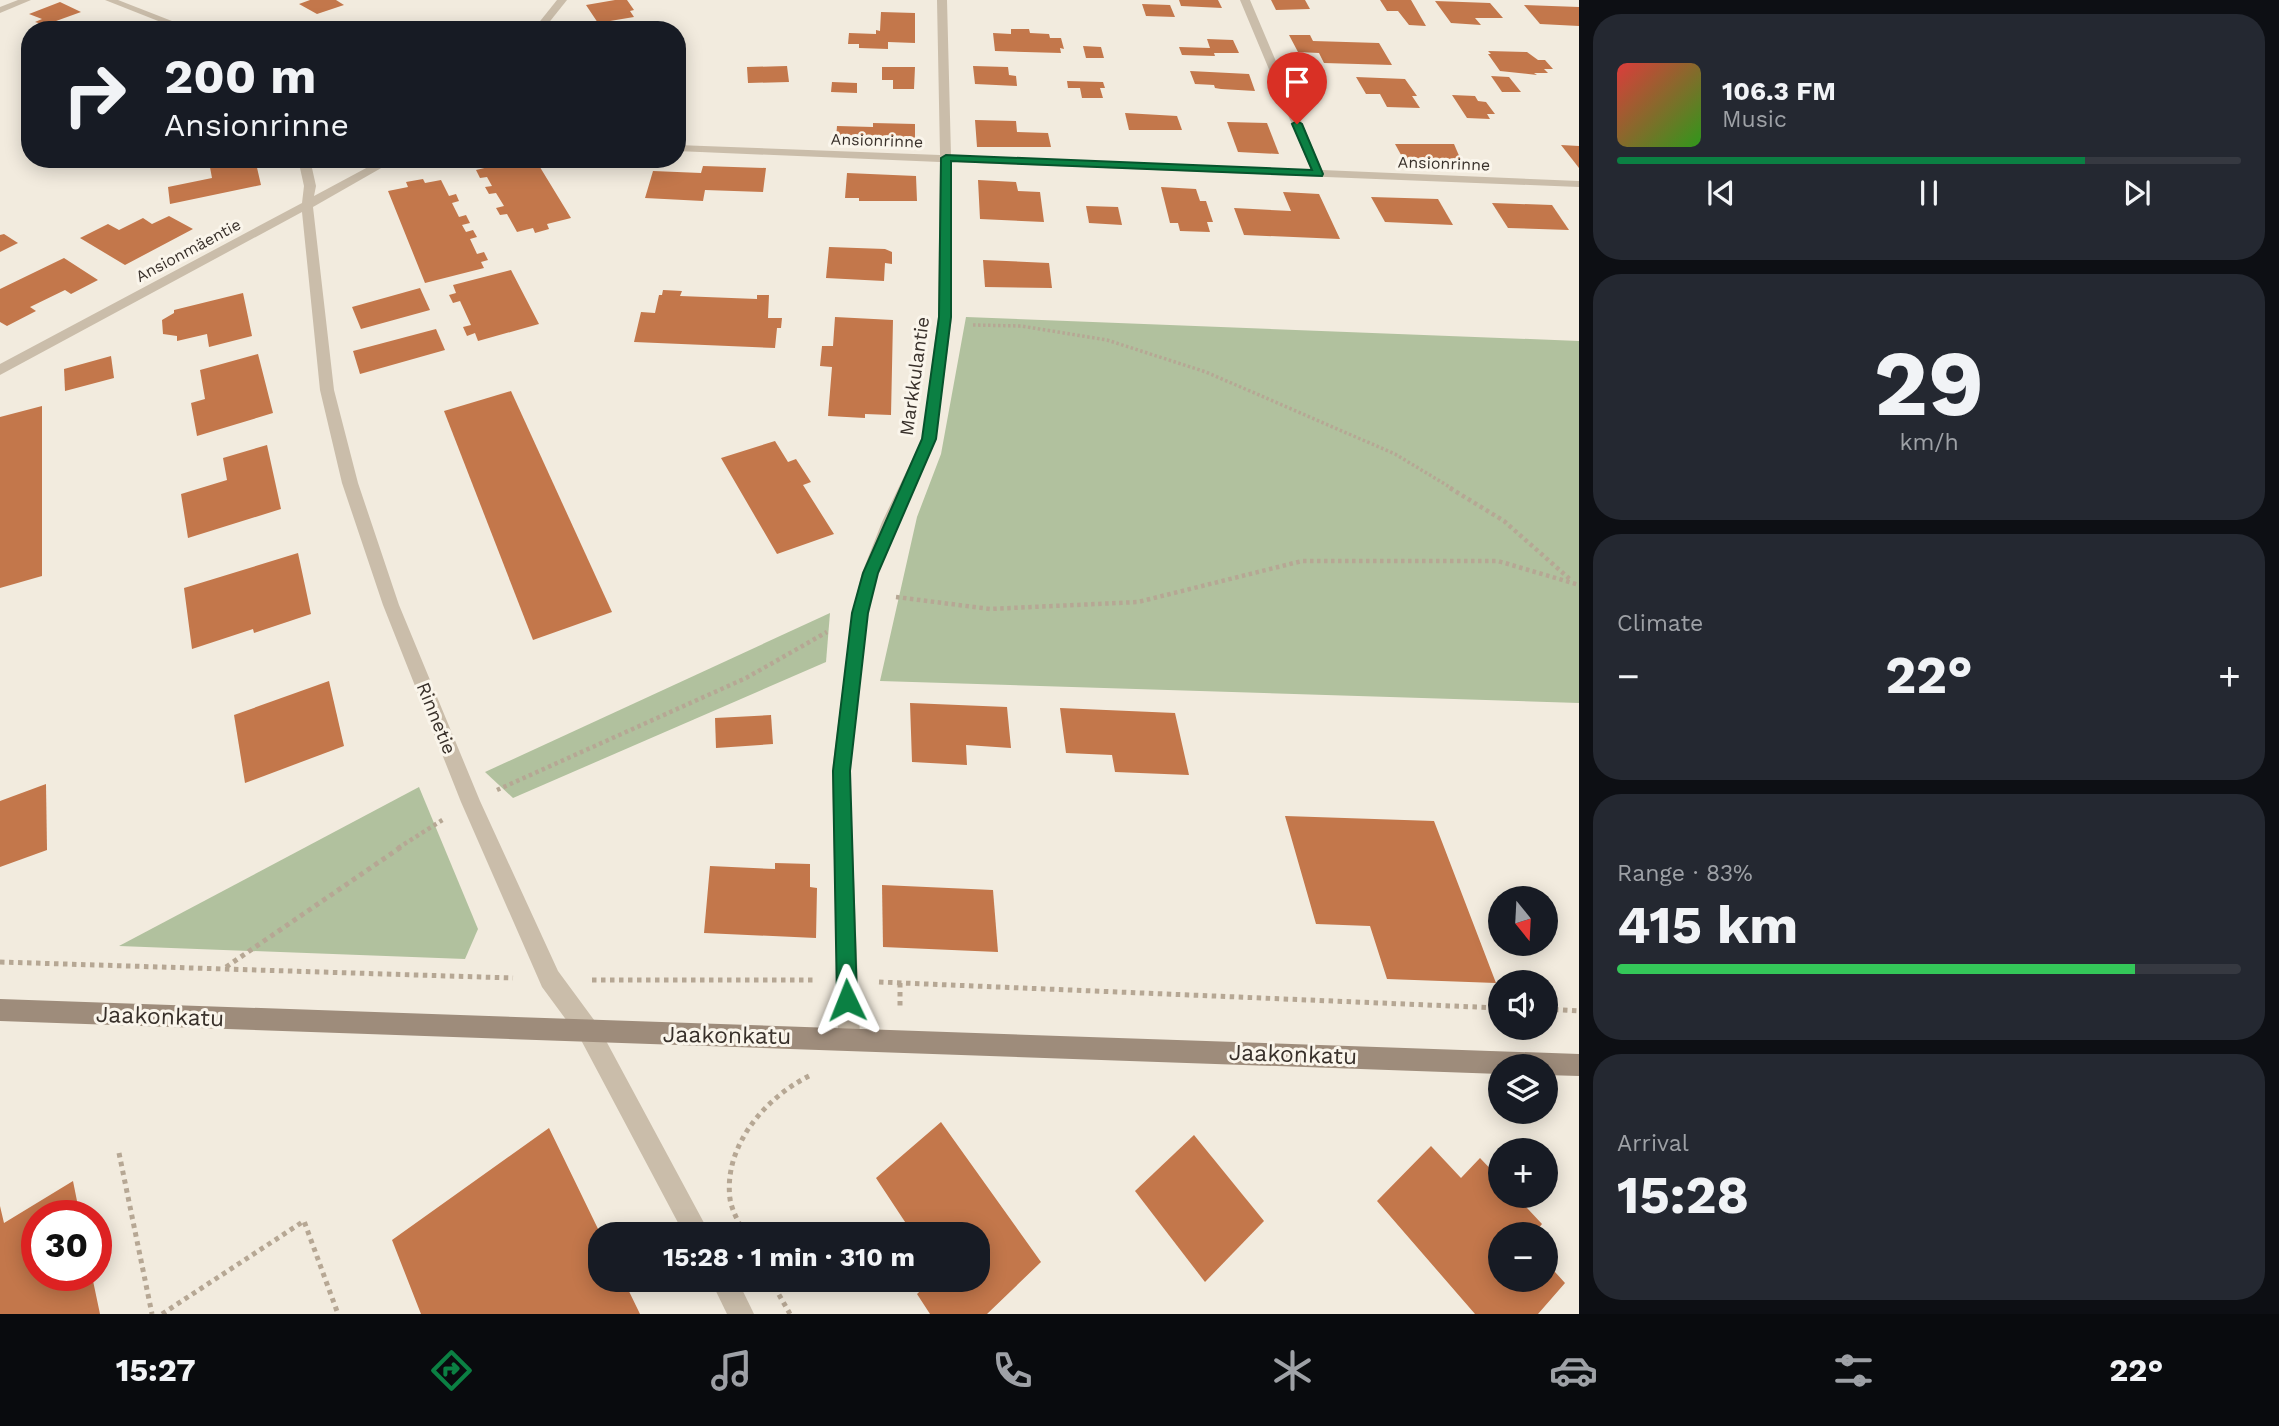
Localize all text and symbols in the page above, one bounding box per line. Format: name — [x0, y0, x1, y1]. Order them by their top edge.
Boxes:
text: 200 m — [164, 47, 316, 105]
icon: right — [49, 49, 140, 140]
pin — [1267, 52, 1327, 124]
icon: arrive — [1278, 63, 1316, 101]
text: 106.3 FM — [1722, 76, 1836, 106]
text: Ansionrinne — [164, 106, 349, 144]
text: Music — [1722, 106, 1787, 133]
street label: Ansionrinne — [830, 129, 924, 152]
street label: Ansionrinne — [1397, 152, 1491, 175]
icon: previous — [1702, 174, 1740, 212]
icon: pause — [1910, 174, 1948, 212]
icon: next — [2118, 174, 2156, 212]
street label: Ansionmäentie — [132, 215, 244, 286]
street label: Markkulantie — [895, 315, 934, 437]
text: 29 — [1874, 330, 1984, 437]
text: km/h — [1899, 429, 1959, 456]
text: Climate — [1617, 610, 1703, 637]
text: 22° — [1885, 645, 1973, 706]
text: − — [1617, 654, 1640, 698]
text: + — [2218, 654, 2241, 698]
street label: Rinnetie — [412, 679, 461, 758]
text: Range · 83% — [1617, 860, 1753, 887]
north arrow — [1488, 886, 1558, 956]
map controls — [1488, 886, 1558, 1292]
text: 415 km — [1617, 895, 1798, 956]
position arrow — [810, 963, 884, 1037]
button: sound — [1488, 970, 1558, 1040]
street label: Jaakonkatu — [95, 1001, 225, 1032]
street label: Jaakonkatu — [663, 1021, 791, 1050]
street label: Jaakonkatu — [1228, 1039, 1358, 1070]
button: layers — [1488, 1054, 1558, 1124]
text: Arrival — [1617, 1130, 1689, 1157]
button: + — [1488, 1138, 1558, 1208]
text: 15:28 — [1617, 1165, 1749, 1226]
speed limit sign: 30 — [21, 1200, 112, 1291]
button: − — [1488, 1222, 1558, 1292]
text: 15:28 · 1 min · 310 m — [663, 1242, 915, 1272]
icon: directions — [427, 1346, 476, 1395]
icon: music — [707, 1346, 756, 1395]
icon: phone — [988, 1346, 1037, 1395]
icon: climate — [1268, 1346, 1317, 1395]
icon: car — [1549, 1346, 1598, 1395]
icon: filters — [1829, 1346, 1878, 1395]
text: 15:27 — [116, 1351, 196, 1389]
text: 22° — [2109, 1351, 2163, 1389]

